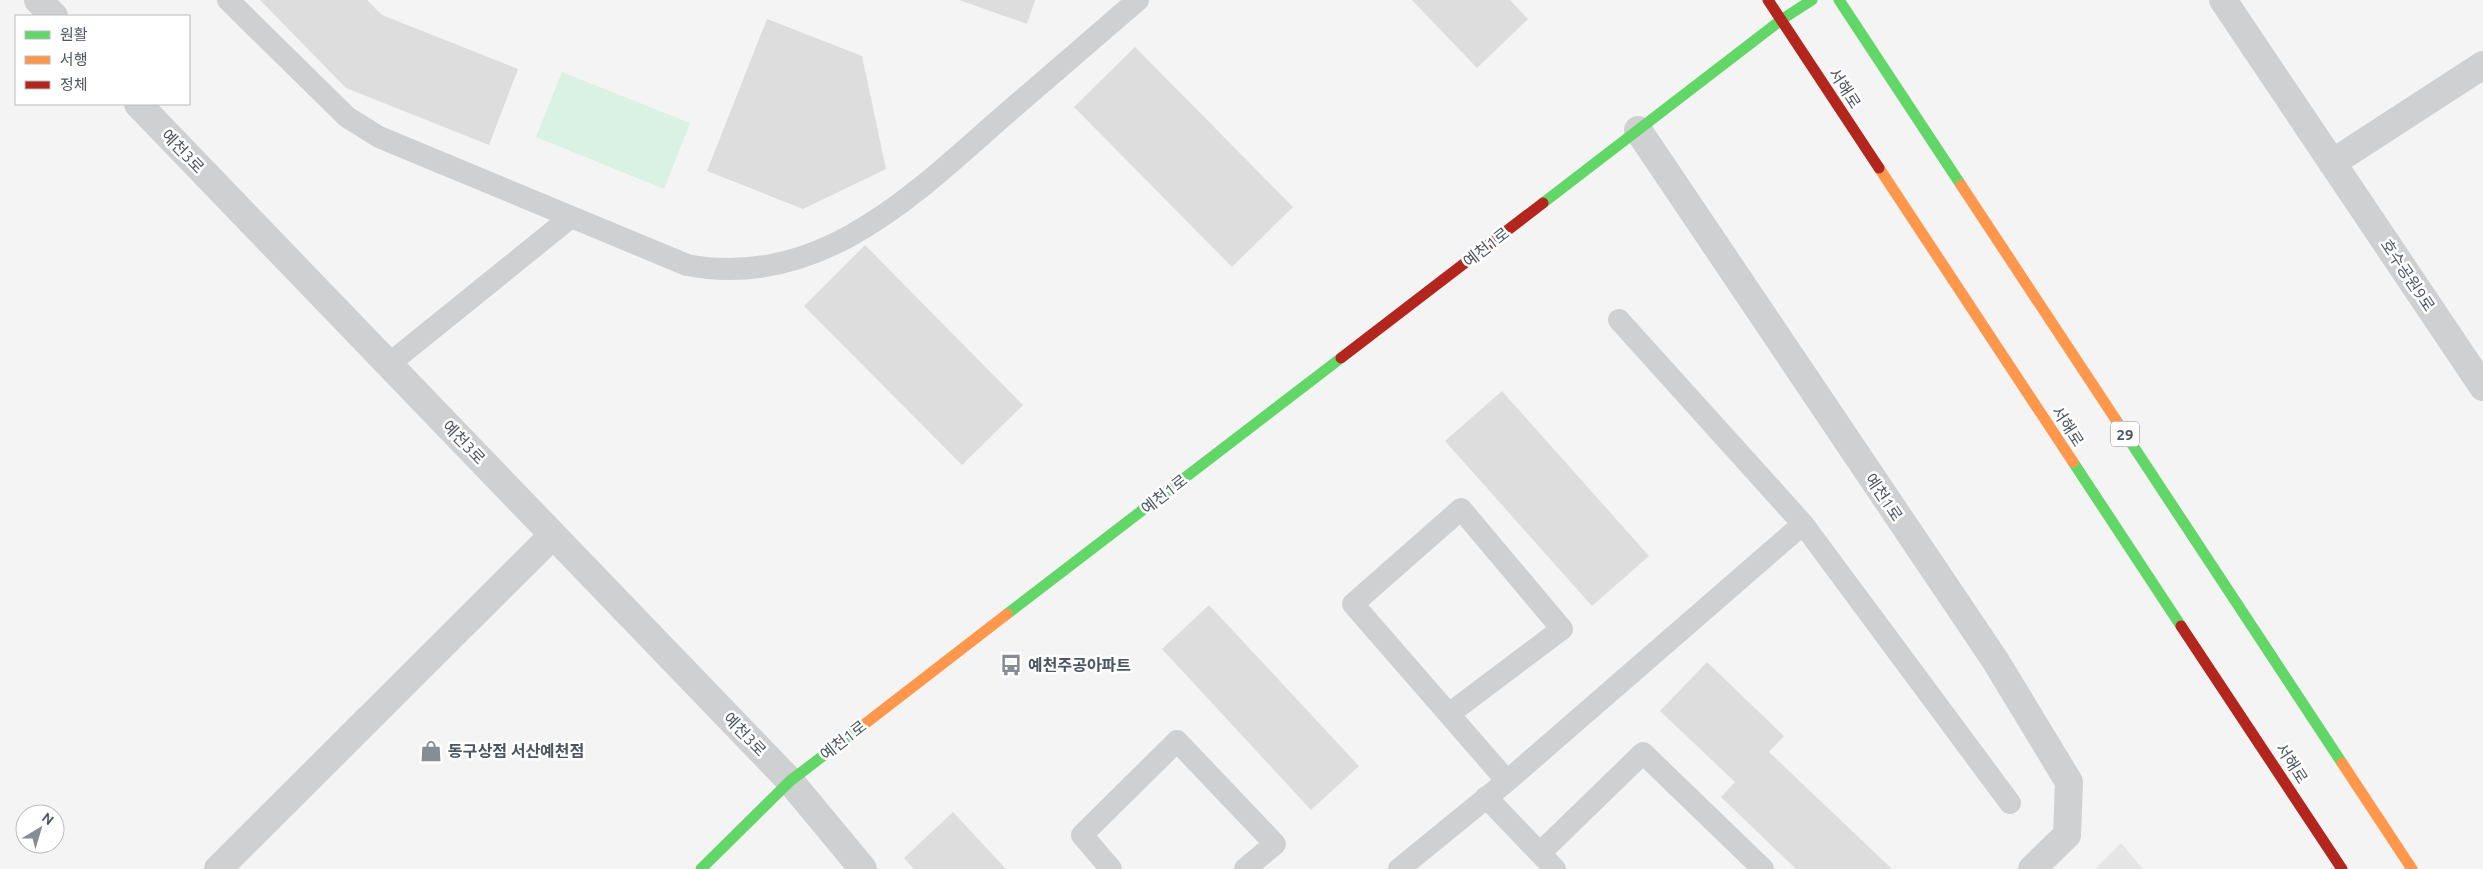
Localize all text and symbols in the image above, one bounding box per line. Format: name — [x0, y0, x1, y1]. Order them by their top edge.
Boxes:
legend — [15, 15, 190, 105]
text: 원활 — [60, 26, 88, 43]
text: 서행 — [60, 51, 88, 68]
street label: 서해로 — [1825, 65, 1865, 112]
text: 정체 — [60, 76, 88, 93]
street label: 예천3로 — [158, 126, 208, 177]
street label: 예천1로 — [1460, 223, 1513, 270]
street label: 호수공원9로 — [2377, 236, 2439, 315]
street label: 서해로 — [2048, 403, 2088, 450]
street label: 예천3로 — [439, 417, 489, 468]
road number: 29 — [2111, 422, 2139, 446]
street label: 예천1로 — [1138, 470, 1191, 517]
street label: 예천1로 — [1862, 470, 1906, 524]
bus stop icon: 예천주공아파트 — [998, 652, 1024, 678]
place label: 예천주공아파트 — [1028, 656, 1131, 674]
street label: 예천3로 — [720, 709, 770, 760]
street label: 예천1로 — [817, 716, 870, 763]
shop icon: 동구상점 서산예천점 — [418, 738, 444, 764]
street label: 서해로 — [2272, 740, 2312, 787]
place label: 동구상점 서산예천점 — [448, 742, 584, 760]
north arrow — [15, 804, 65, 854]
text: N — [39, 809, 57, 828]

